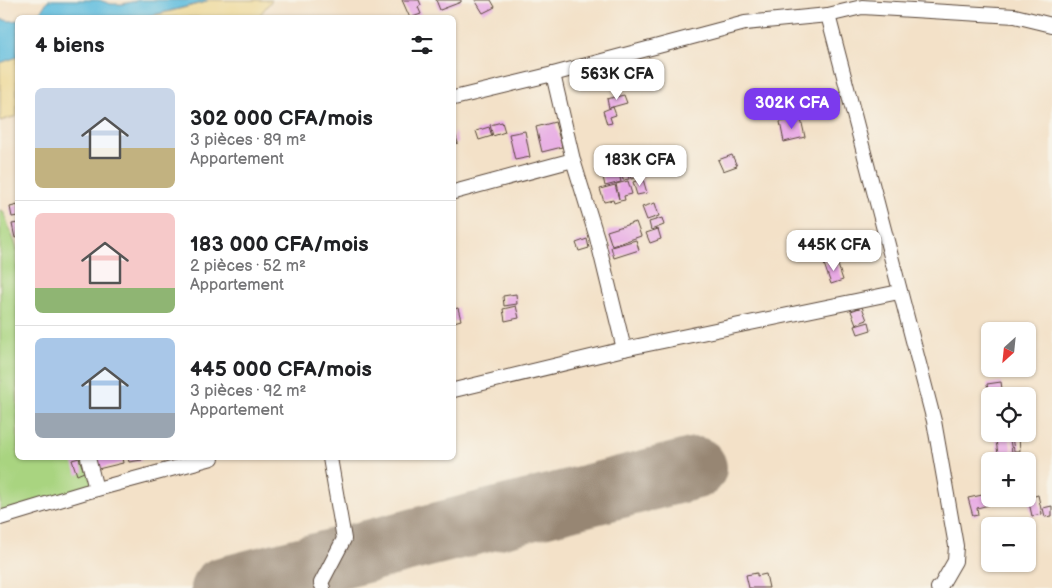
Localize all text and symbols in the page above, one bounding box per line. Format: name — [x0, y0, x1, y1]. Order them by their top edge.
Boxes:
icon: filters — [408, 31, 436, 59]
text: 4 biens — [35, 33, 105, 58]
pin: 563K CFA — [565, 58, 669, 101]
text: 563K CFA — [580, 65, 654, 84]
pin: 302K CFA — [740, 88, 844, 130]
text: 302K CFA — [755, 94, 829, 113]
text: 302 000 CFA/mois — [190, 106, 373, 131]
icon: home — [75, 108, 135, 168]
text: 3 pièces · 89 m² — [190, 131, 306, 150]
pin: 183K CFA — [588, 144, 692, 187]
text: Appartement — [190, 150, 284, 169]
text: 183K CFA — [605, 151, 675, 170]
pin: 445K CFA — [782, 230, 886, 272]
text: 183 000 CFA/mois — [190, 232, 369, 257]
icon: home — [75, 233, 135, 293]
text: 445K CFA — [797, 236, 871, 255]
text: 2 pièces · 52 m² — [190, 257, 306, 276]
text: Appartement — [190, 276, 284, 295]
north arrow — [981, 322, 1036, 378]
map controls — [981, 322, 1036, 572]
text: 445 000 CFA/mois — [190, 357, 372, 382]
icon: home — [75, 358, 135, 418]
text: 3 pièces · 92 m² — [190, 382, 306, 401]
button: locate — [981, 387, 1036, 442]
text: Appartement — [190, 401, 284, 420]
button: + — [981, 452, 1036, 507]
button: − — [981, 517, 1036, 572]

